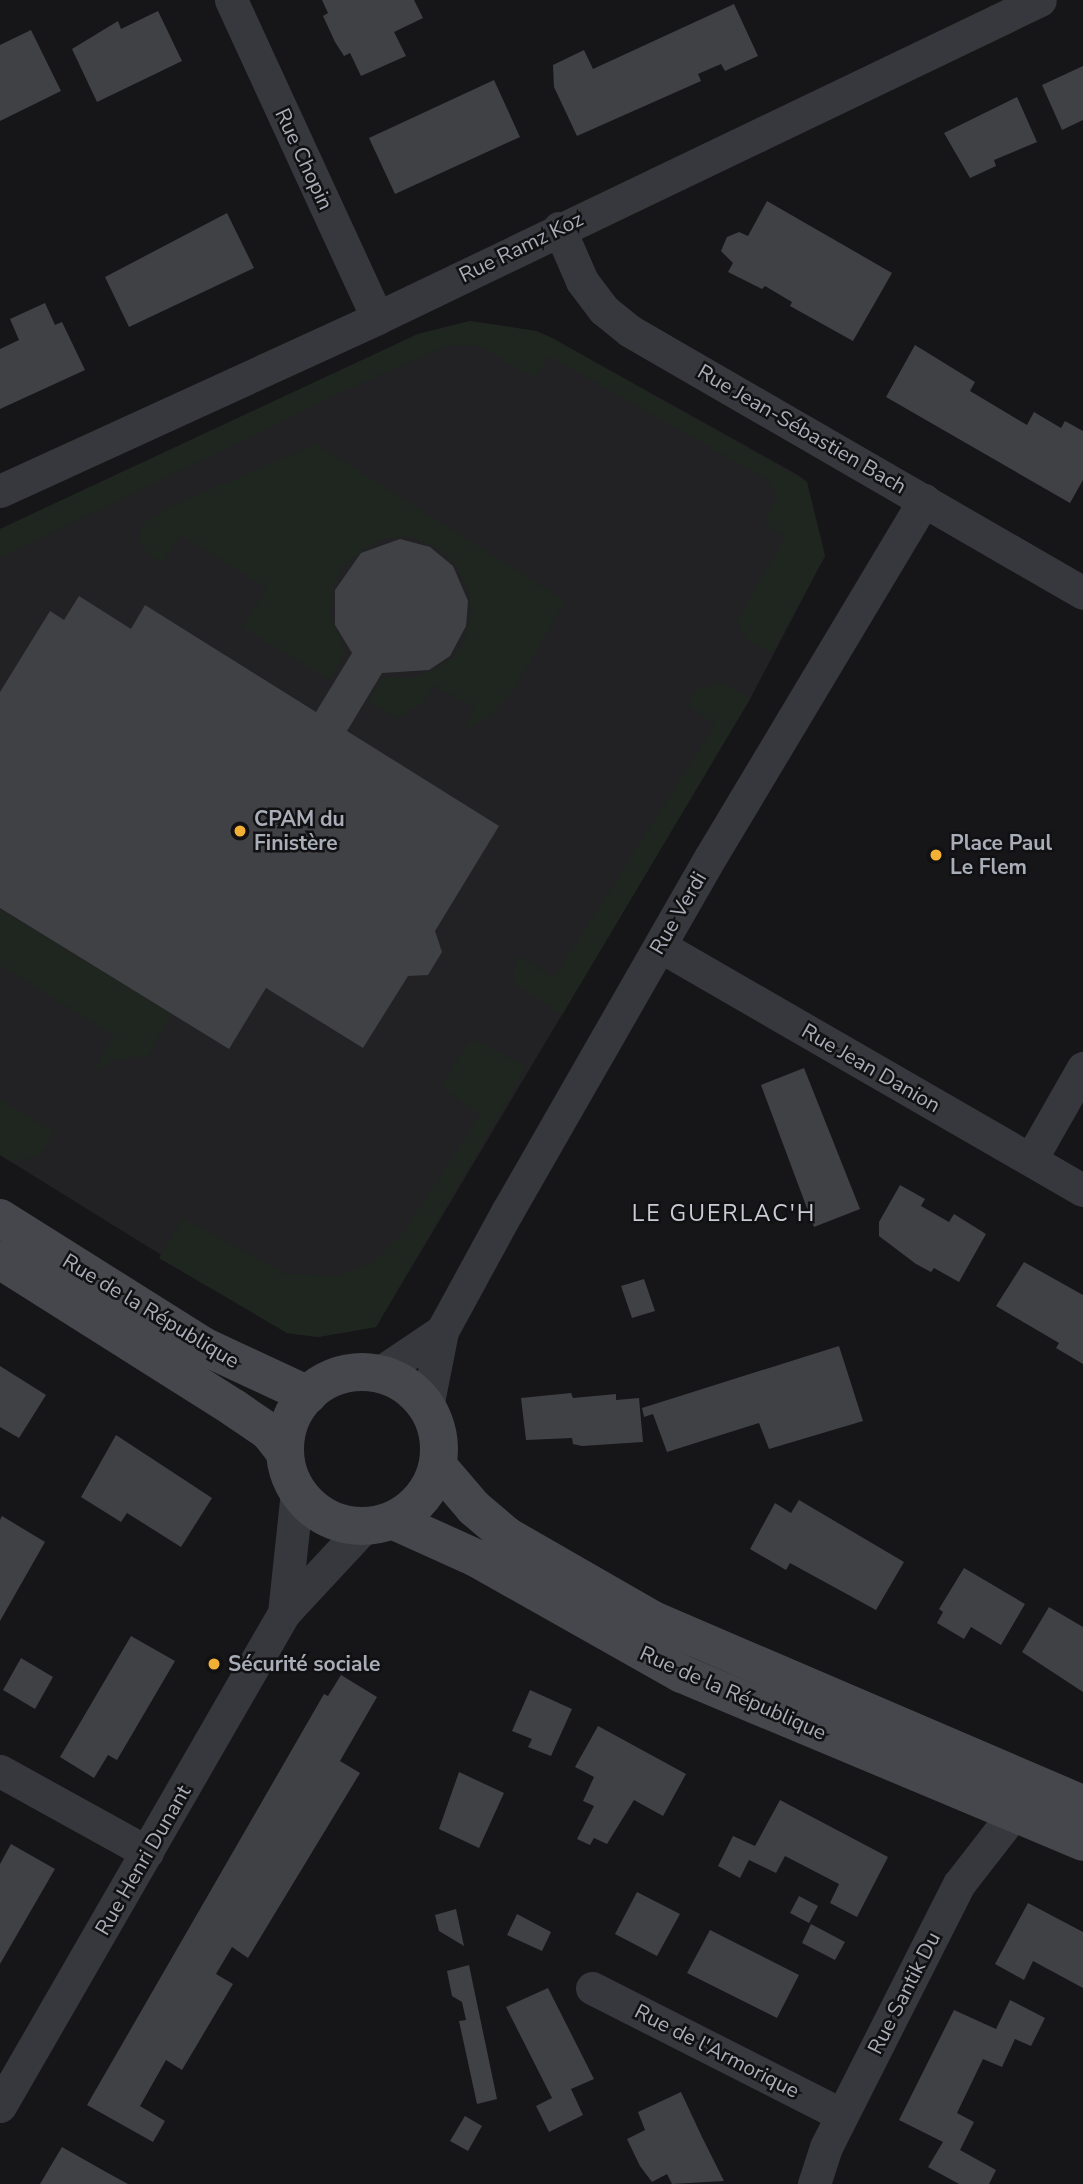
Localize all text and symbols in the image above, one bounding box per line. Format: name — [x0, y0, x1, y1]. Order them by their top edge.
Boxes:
street label: Rue Chopin — [270, 104, 338, 214]
street label: Rue Ramz Koz — [455, 206, 587, 288]
street label: Rue Jean-Sébastien Bach — [693, 359, 911, 499]
place label: CPAM du Finistère — [254, 806, 345, 856]
marker: CPAM du Finistère — [232, 823, 248, 839]
place label: Place Paul Le Flem — [950, 830, 1052, 880]
marker: Place Paul Le Flem — [928, 847, 944, 863]
street label: Rue Verdi — [644, 867, 712, 959]
street label: Rue Jean Danion — [797, 1018, 945, 1118]
district label: LE GUERLAC'H — [633, 1200, 815, 1228]
street label: Rue de la République — [58, 1248, 244, 1374]
street label: Rue de la République — [636, 1641, 830, 1745]
place label: Sécurité sociale — [228, 1651, 380, 1677]
marker: Sécurité sociale — [206, 1656, 222, 1672]
street label: Rue Henri Dunant — [90, 1781, 196, 1939]
street label: Rue Santik Du — [862, 1928, 946, 2058]
street label: Rue de l'Armorique — [630, 1999, 804, 2103]

